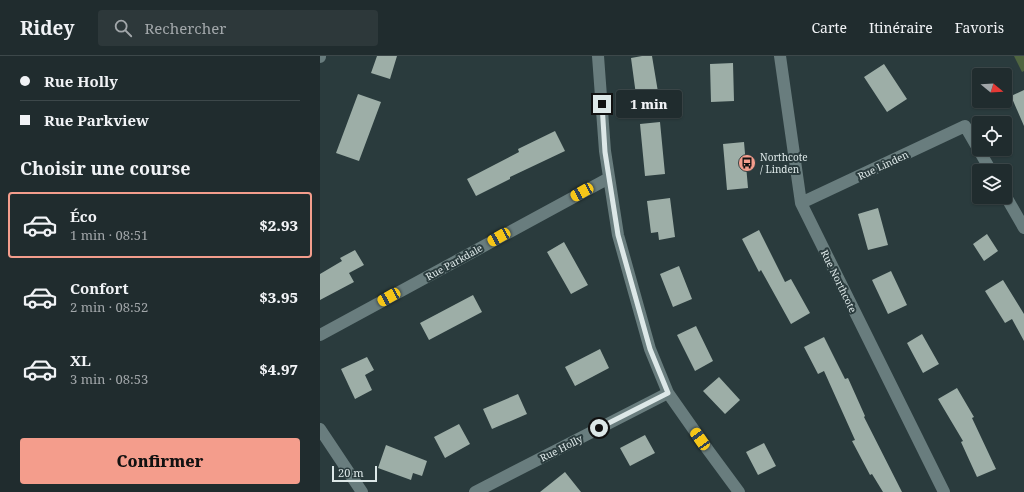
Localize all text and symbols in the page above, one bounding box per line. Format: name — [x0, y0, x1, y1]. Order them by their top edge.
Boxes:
search box — [98, 10, 378, 46]
text: Ridey — [20, 15, 74, 41]
icon: search — [112, 17, 134, 39]
text: Rechercher — [144, 18, 226, 38]
text: Carte — [812, 18, 847, 37]
text: Itinéraire — [869, 18, 933, 37]
text: Favoris — [955, 18, 1004, 37]
north arrow — [972, 68, 1012, 108]
map controls — [972, 68, 1012, 204]
text: Rue Holly — [44, 71, 118, 91]
callout: 1 min — [616, 90, 682, 118]
route end — [593, 95, 611, 113]
text: 1 min — [630, 95, 668, 113]
text: Rue Parkview — [44, 110, 149, 130]
button: locate — [972, 116, 1012, 156]
street label: Rue Linden — [855, 147, 911, 183]
place label: Northcote / Linden — [760, 150, 808, 176]
bus stop icon: Northcote / Linden — [737, 153, 757, 173]
text: Choisir une course — [20, 156, 190, 180]
button: layers — [972, 164, 1012, 204]
car — [569, 181, 595, 203]
text: Éco — [70, 206, 97, 226]
icon: car — [22, 207, 58, 243]
text: $2.93 — [259, 215, 298, 235]
text: 1 min · 08:51 — [70, 226, 148, 244]
car — [486, 226, 512, 248]
street label: Rue Parkdale — [423, 241, 485, 283]
street label: Rue Northcote — [818, 247, 860, 315]
text: Confort — [70, 278, 129, 298]
icon: car — [22, 279, 58, 315]
car — [376, 286, 402, 308]
text: $3.95 — [259, 287, 298, 307]
text: 2 min · 08:52 — [70, 298, 148, 316]
text: XL — [70, 350, 91, 370]
icon: car — [22, 351, 58, 387]
text: $4.97 — [259, 359, 298, 379]
text: 3 min · 08:53 — [70, 370, 148, 388]
route start — [590, 419, 608, 437]
car — [688, 426, 712, 452]
street label: Rue Holly — [537, 431, 585, 465]
button: Confirmer — [20, 438, 300, 484]
scale bar — [332, 464, 377, 483]
text: 20 m — [338, 465, 364, 480]

